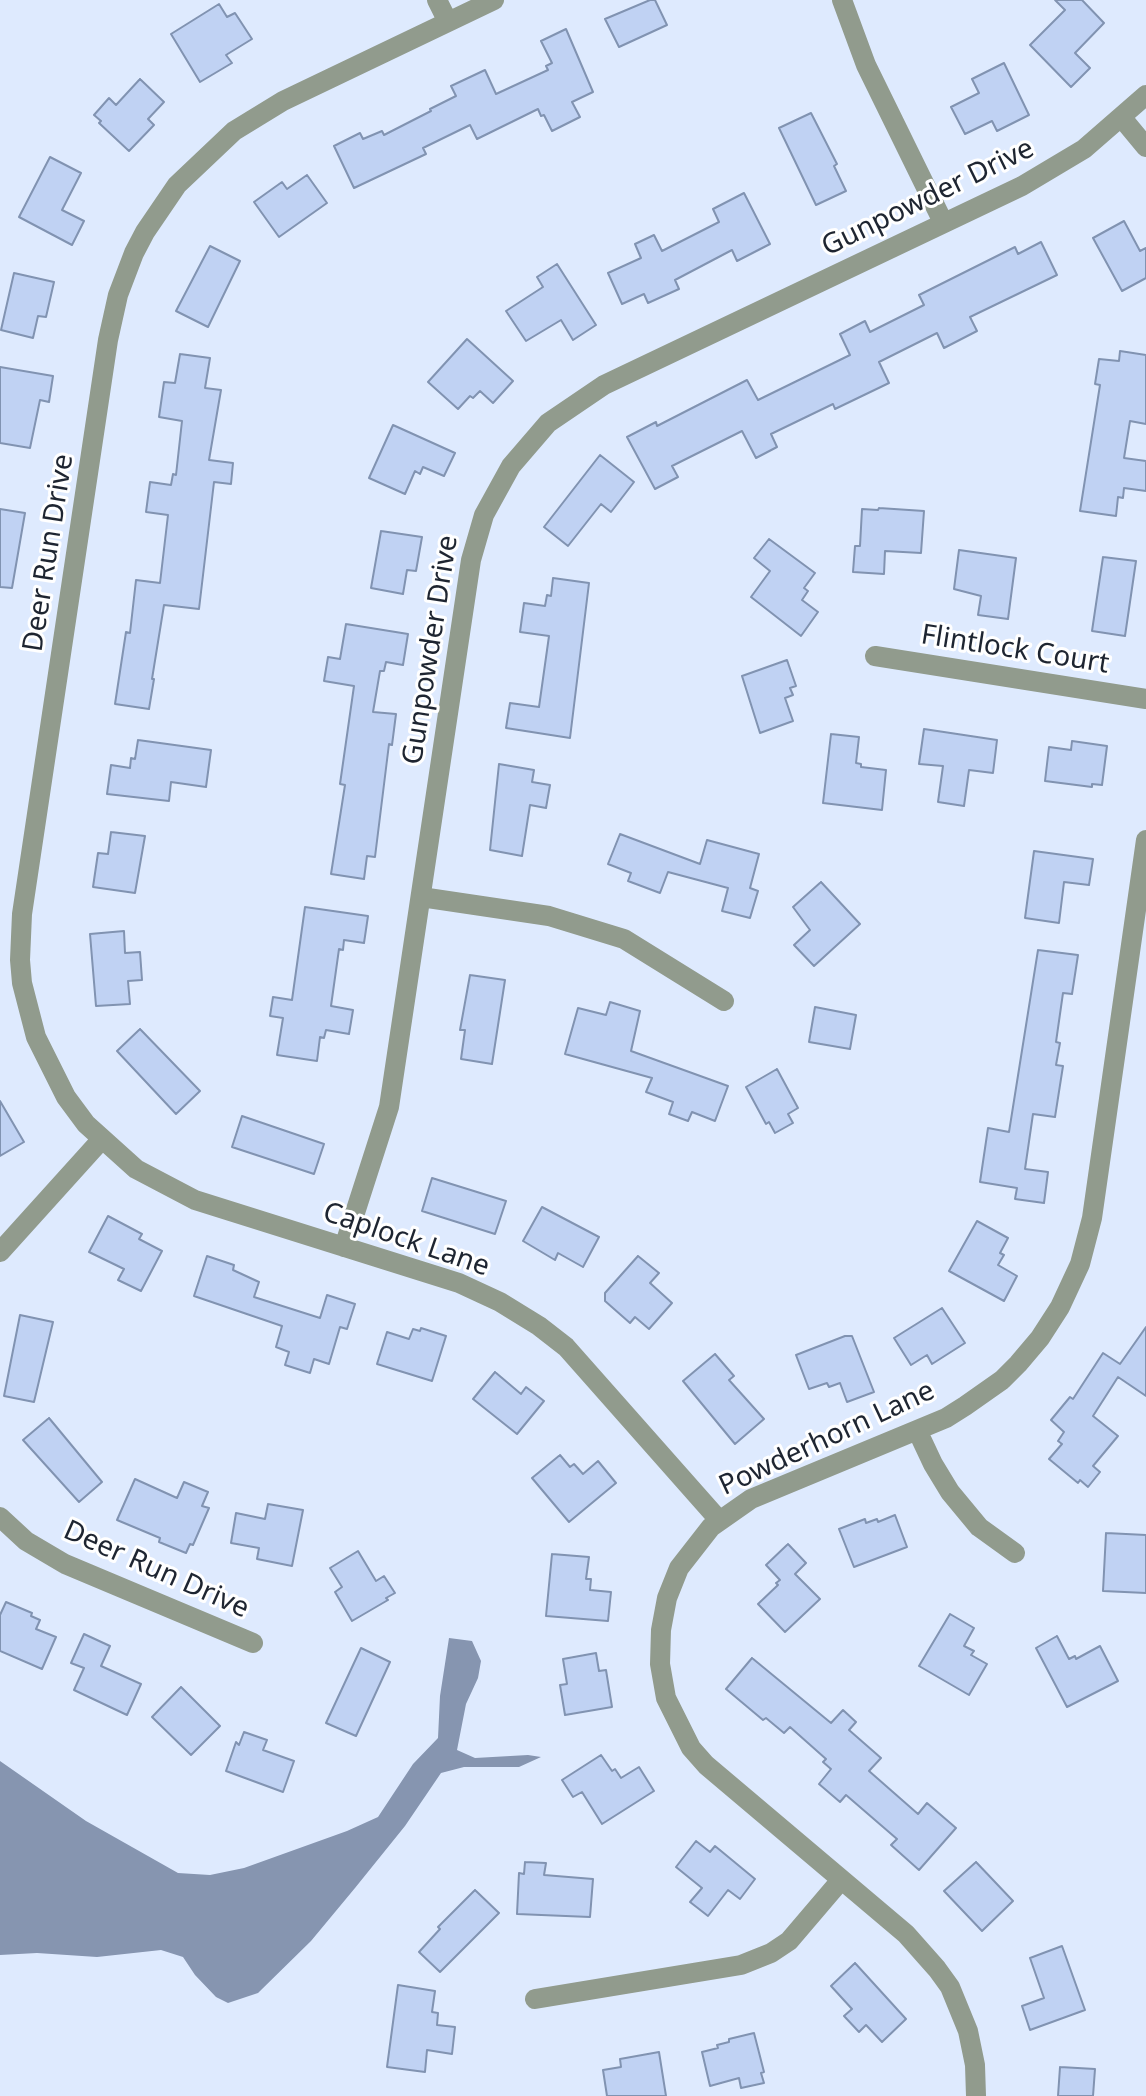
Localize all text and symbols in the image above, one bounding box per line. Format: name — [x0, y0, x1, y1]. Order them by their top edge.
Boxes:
street label: Gunpowder Drive — [817, 132, 1039, 264]
street label: Deer Run Drive — [17, 452, 81, 654]
street label: Gunpowder Drive — [396, 533, 466, 767]
street label: Flintlock Court — [919, 619, 1111, 681]
street label: Caplock Lane — [318, 1196, 494, 1284]
street label: Powderhorn Lane — [714, 1374, 940, 1504]
street label: Deer Run Drive — [58, 1514, 254, 1626]

